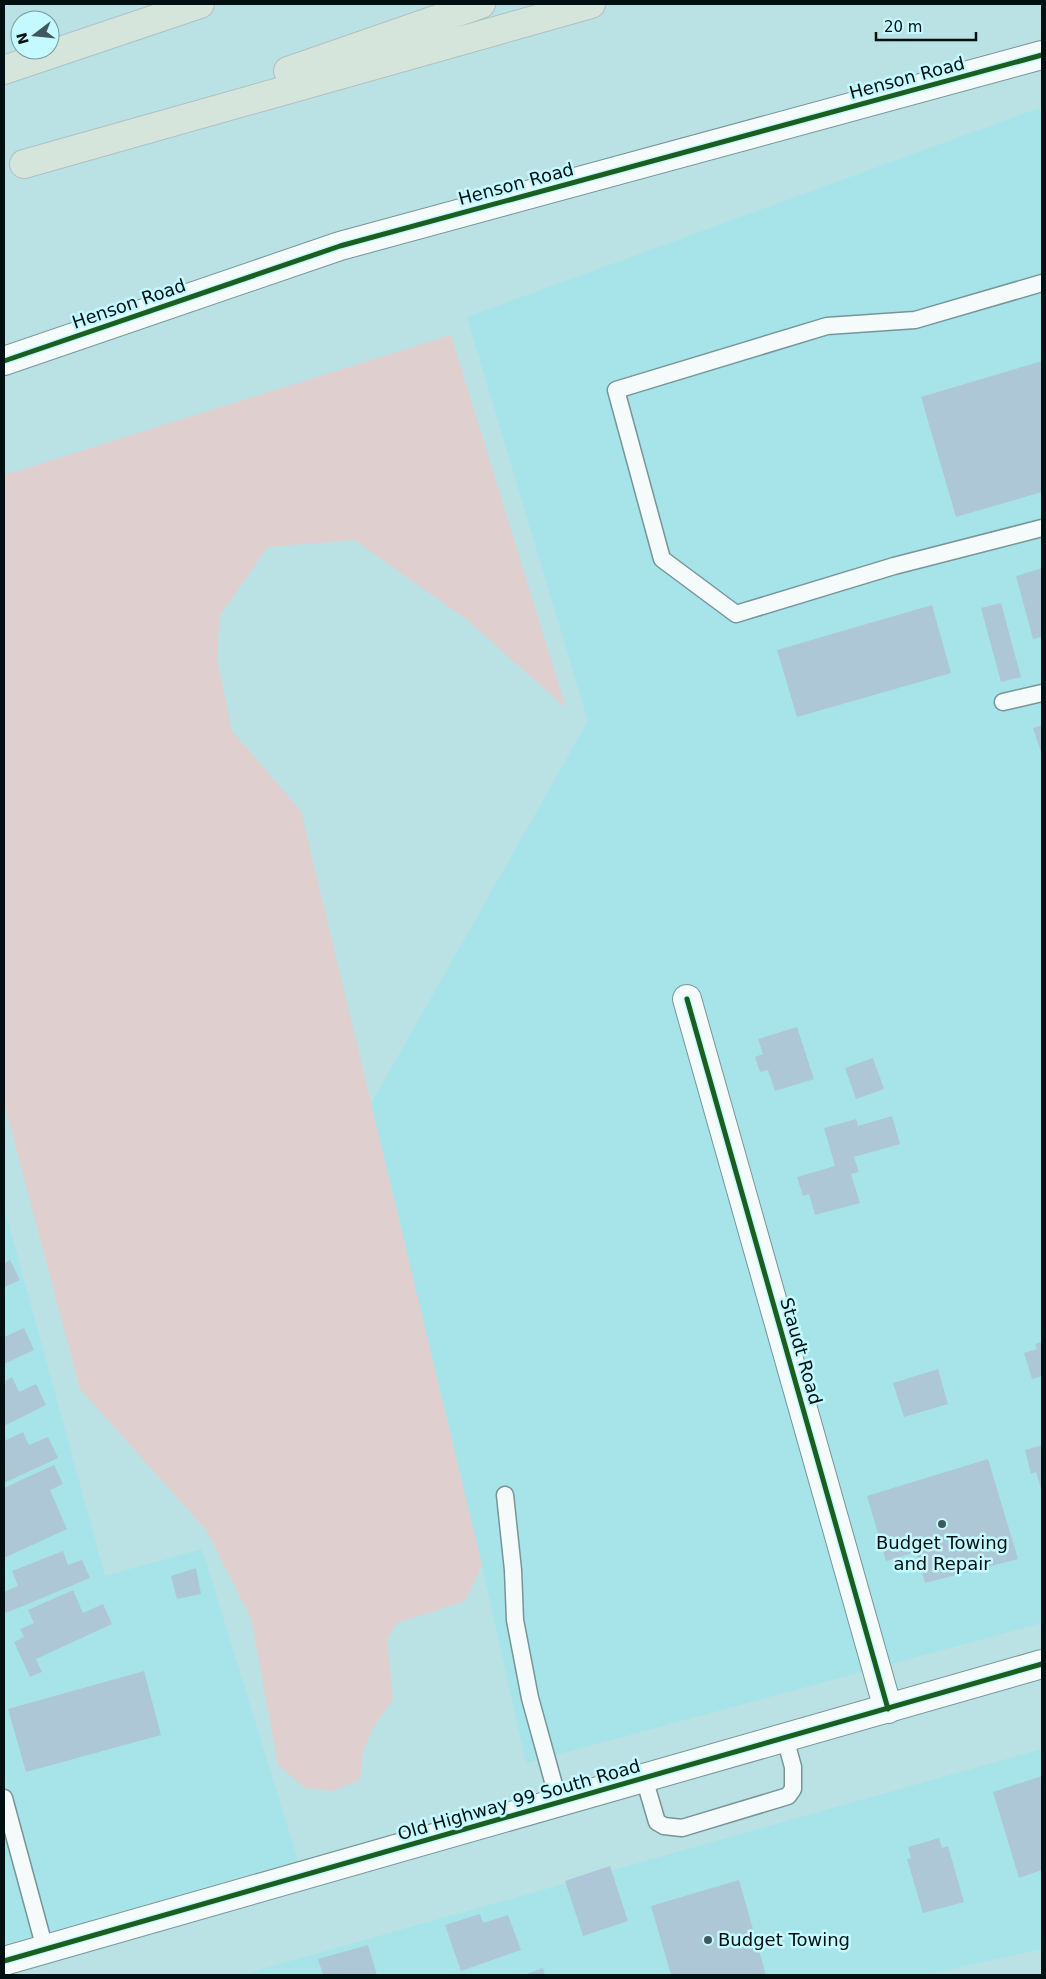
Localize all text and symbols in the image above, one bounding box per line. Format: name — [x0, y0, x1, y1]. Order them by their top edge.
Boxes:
north arrow — [10, 10, 60, 60]
scale bar — [876, 10, 976, 42]
text: 20 m — [884, 18, 922, 36]
text: N — [13, 31, 32, 46]
street label: Henson Road — [847, 52, 967, 103]
street label: Henson Road — [456, 158, 576, 209]
street label: Henson Road — [69, 274, 188, 333]
street label: Staudt Road — [776, 1295, 827, 1407]
marker: Budget Towing and Repair — [936, 1518, 948, 1530]
place label: Budget Towing and Repair — [876, 1532, 1008, 1574]
street label: Old Highway 99 South Road — [395, 1755, 643, 1844]
place label: Budget Towing — [718, 1929, 850, 1950]
marker: Budget Towing — [702, 1934, 714, 1946]

